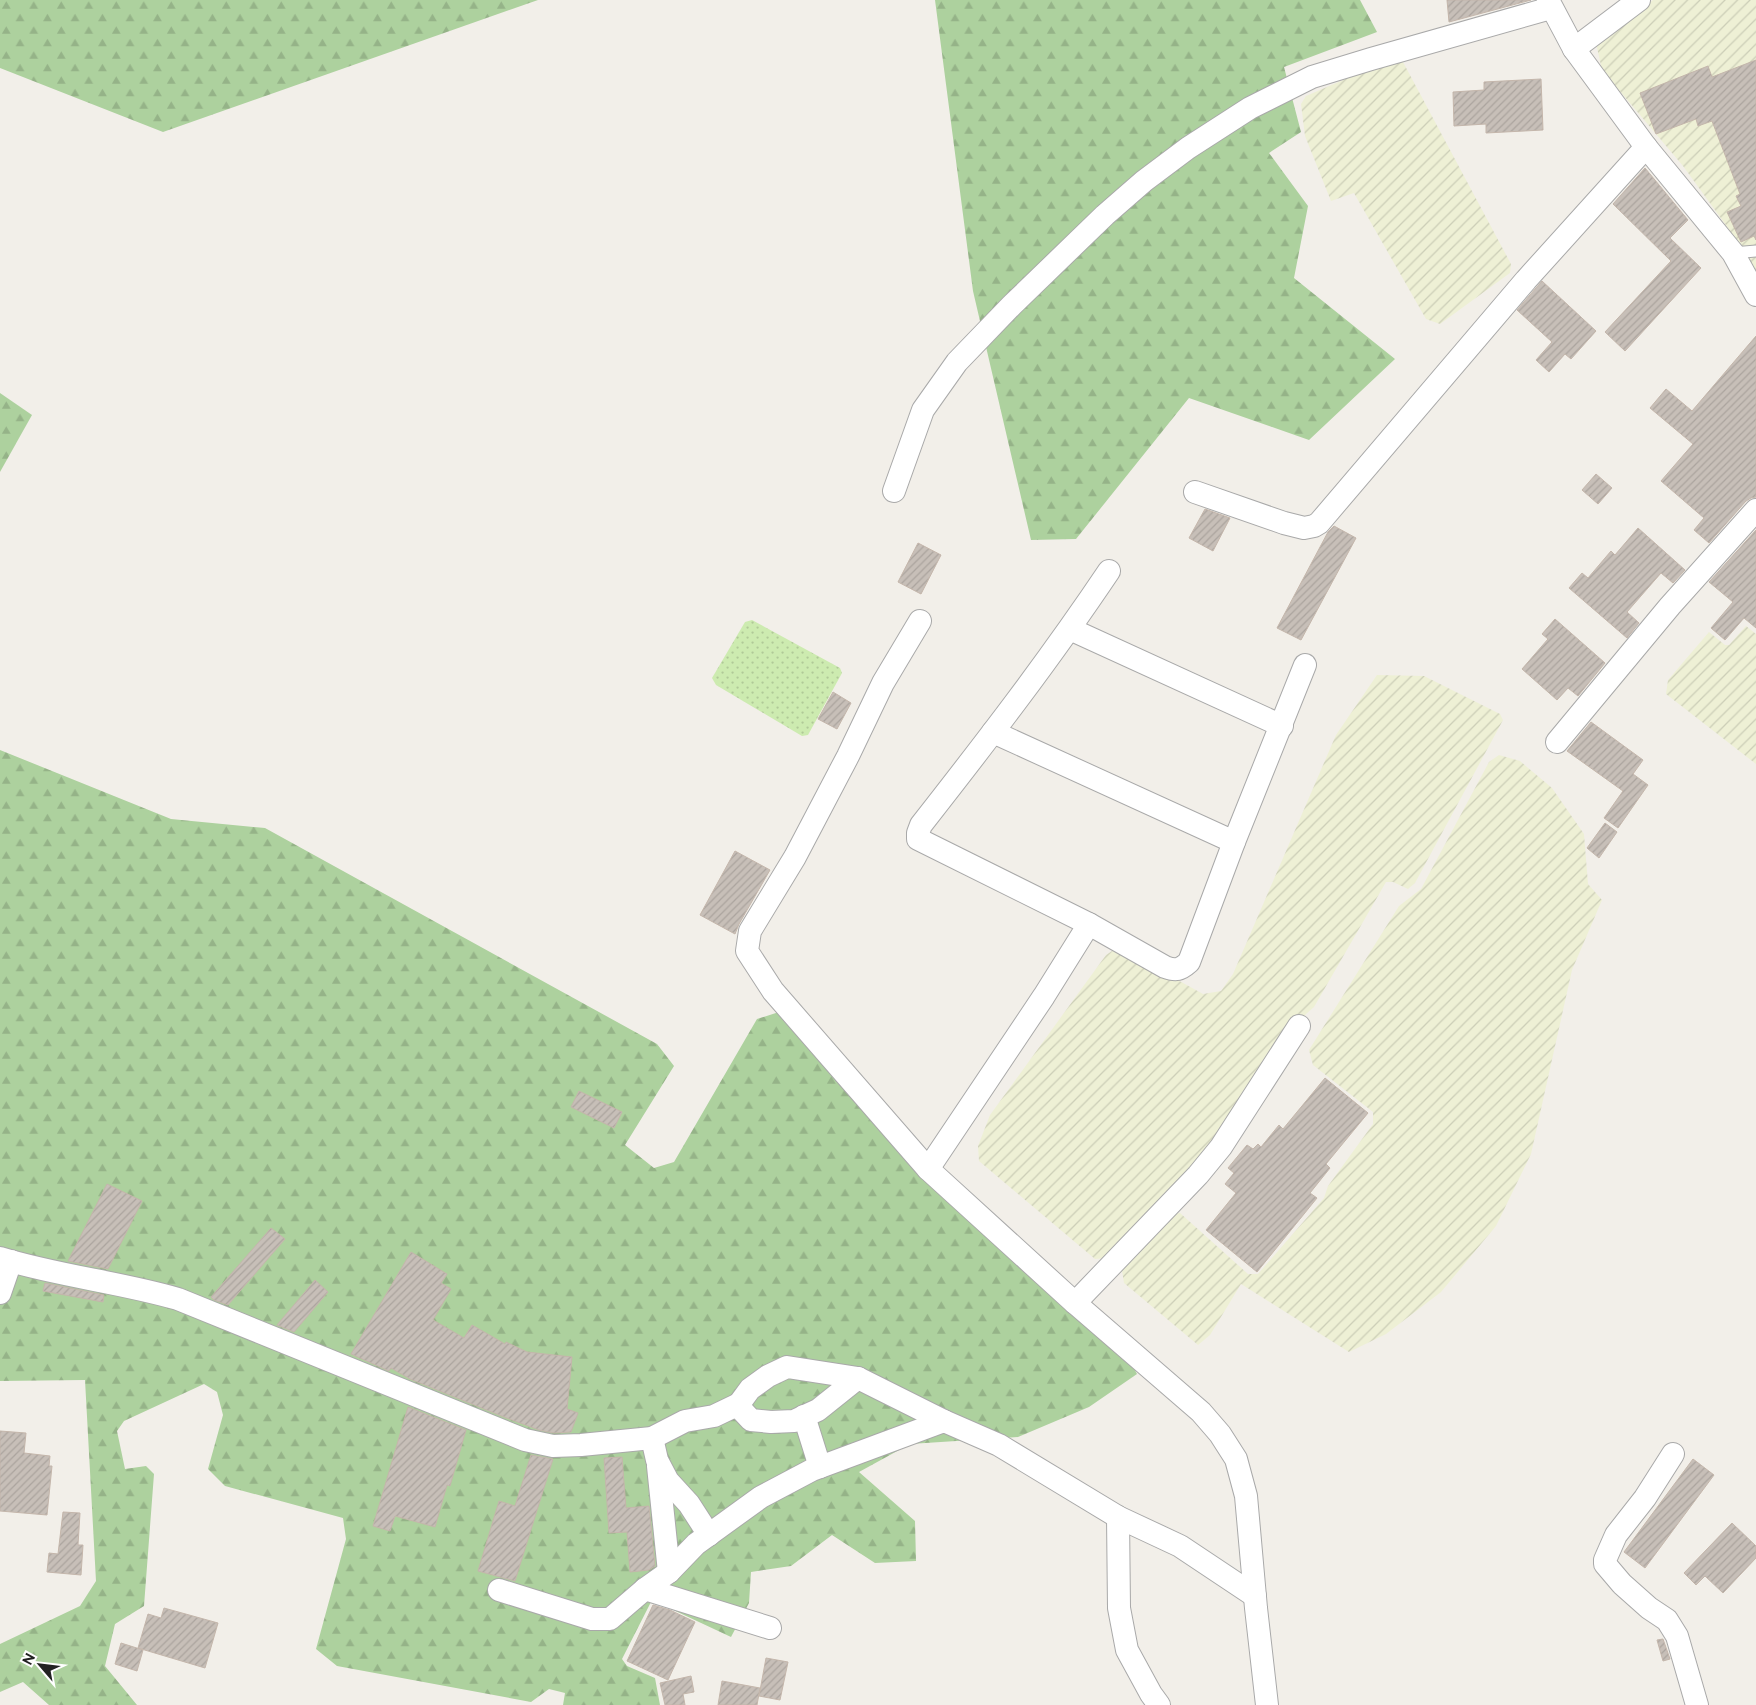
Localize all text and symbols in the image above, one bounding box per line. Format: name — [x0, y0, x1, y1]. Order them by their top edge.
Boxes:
north arrow — [15, 1640, 65, 1690]
text: N — [19, 1650, 38, 1667]

